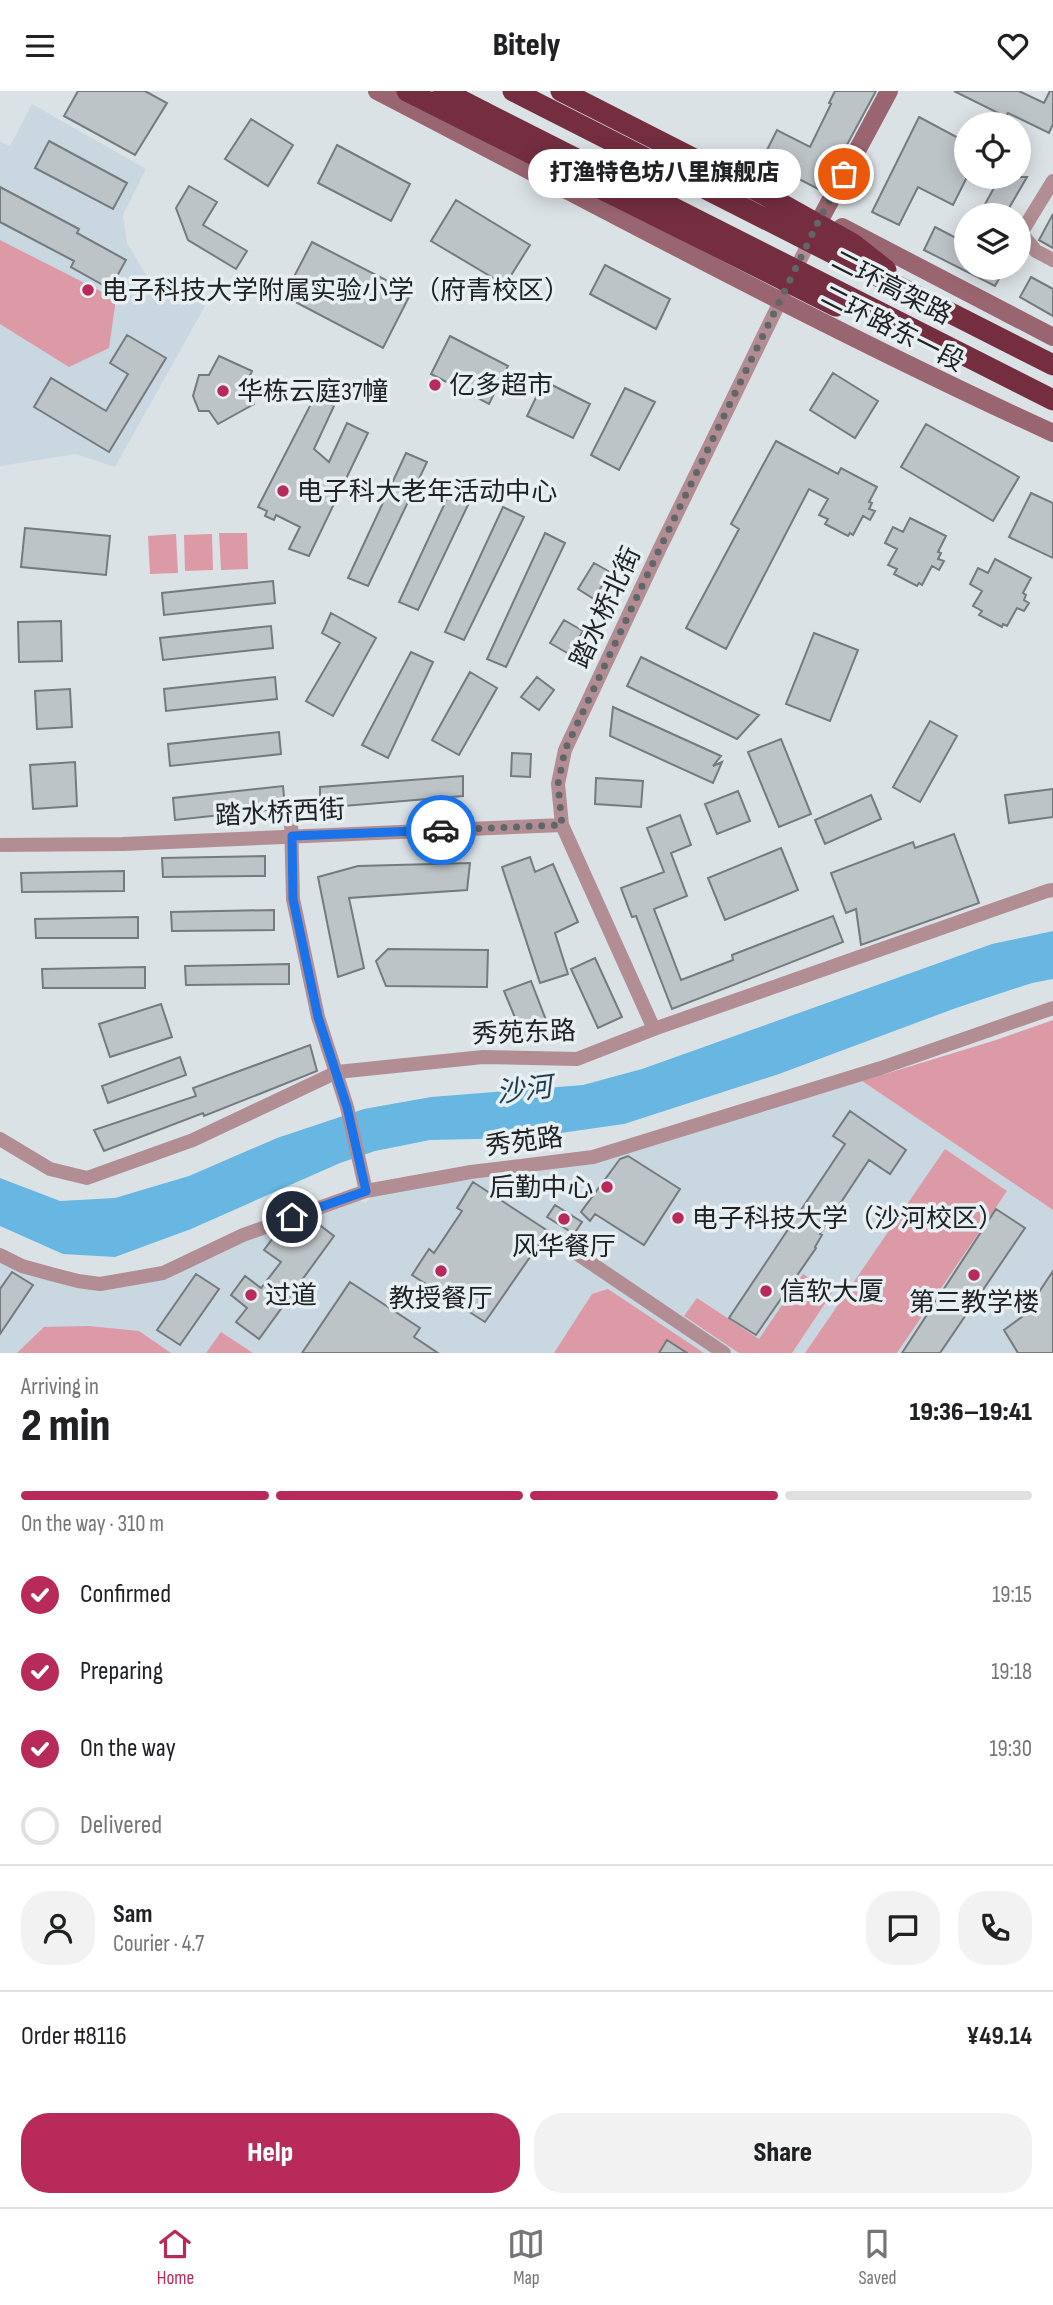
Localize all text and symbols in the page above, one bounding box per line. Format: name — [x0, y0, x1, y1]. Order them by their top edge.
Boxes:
text: Bitely — [493, 26, 560, 65]
icon: menu — [21, 27, 59, 65]
icon: heart — [994, 27, 1032, 65]
map controls — [954, 112, 1031, 280]
button: locate — [954, 112, 1031, 189]
pin — [814, 144, 874, 204]
callout: 打渔特色坊八里旗舰店 — [529, 149, 802, 199]
icon: bag — [825, 155, 863, 193]
text: 打渔特色坊八里旗舰店 — [550, 159, 780, 187]
button: layers — [954, 203, 1031, 280]
street label: 二环高架路 — [826, 245, 956, 332]
place label: 电子科技大学附属实验小学（府青校区） — [102, 276, 570, 307]
street label: 二环路东一段 — [816, 280, 969, 379]
marker: 电子科技大学附属实验小学（府青校区） — [80, 282, 96, 298]
place label: 亿多超市 — [449, 371, 553, 402]
place label: 华栋云庭37幢 — [237, 377, 388, 408]
marker: 亿多超市 — [427, 377, 443, 393]
marker: 华栋云庭37幢 — [215, 383, 231, 399]
place label: 电子科大老年活动中心 — [297, 477, 557, 508]
marker: 电子科大老年活动中心 — [275, 483, 291, 499]
street label: 踏水桥北街 — [565, 542, 648, 673]
street label: 踏水桥西街 — [214, 795, 346, 832]
courier — [406, 795, 476, 865]
icon: car — [422, 811, 460, 849]
street label: 秀苑东路 — [472, 1016, 577, 1051]
water label: 沙河 — [494, 1070, 559, 1110]
street label: 秀苑路 — [484, 1122, 565, 1163]
place label: 后勤中心 — [489, 1173, 593, 1204]
marker: 后勤中心 — [599, 1179, 615, 1195]
pin — [262, 1187, 322, 1247]
icon: home — [273, 1198, 311, 1236]
place label: 电子科技大学（沙河校区） — [692, 1204, 1004, 1235]
marker: 电子科技大学（沙河校区） — [670, 1210, 686, 1226]
marker: 风华餐厅 — [556, 1211, 572, 1227]
place label: 风华餐厅 — [512, 1232, 616, 1263]
marker: 教授餐厅 — [433, 1263, 449, 1279]
marker: 第三教学楼 — [966, 1267, 982, 1283]
place label: 信软大厦 — [780, 1277, 884, 1308]
place label: 过道 — [265, 1281, 317, 1312]
marker: 信软大厦 — [758, 1283, 774, 1299]
place label: 教授餐厅 — [389, 1284, 493, 1315]
marker: 过道 — [243, 1287, 259, 1303]
place label: 第三教学楼 — [909, 1288, 1039, 1319]
text: Arriving in — [21, 1373, 99, 1401]
text: 19:36–19:41 — [910, 1397, 1032, 1428]
text: 2 min — [21, 1399, 110, 1454]
text: On the way · 310 m — [21, 1510, 164, 1538]
icon: check — [21, 1576, 59, 1614]
text: Confirmed — [80, 1579, 171, 1610]
text: 19:15 — [992, 1581, 1032, 1609]
icon: check — [21, 1653, 59, 1691]
text: Preparing — [80, 1656, 163, 1687]
text: 19:18 — [991, 1658, 1032, 1686]
icon: check — [21, 1730, 59, 1768]
text: On the way — [80, 1733, 176, 1764]
text: 19:30 — [990, 1735, 1032, 1763]
text: Delivered — [80, 1810, 162, 1841]
button: person — [21, 1891, 95, 1965]
button: chat — [866, 1891, 940, 1965]
button: phone — [958, 1891, 1032, 1965]
text: Sam — [113, 1899, 153, 1930]
text: Courier · 4.7 — [113, 1930, 204, 1958]
text: Order #8116 — [21, 2021, 127, 2052]
text: ¥49.14 — [966, 2021, 1032, 2052]
button: Help — [21, 2113, 520, 2193]
button: Share — [534, 2113, 1032, 2193]
tab: Home — [156, 2225, 194, 2290]
tab: Map — [507, 2225, 545, 2290]
tab: Saved — [858, 2225, 897, 2290]

